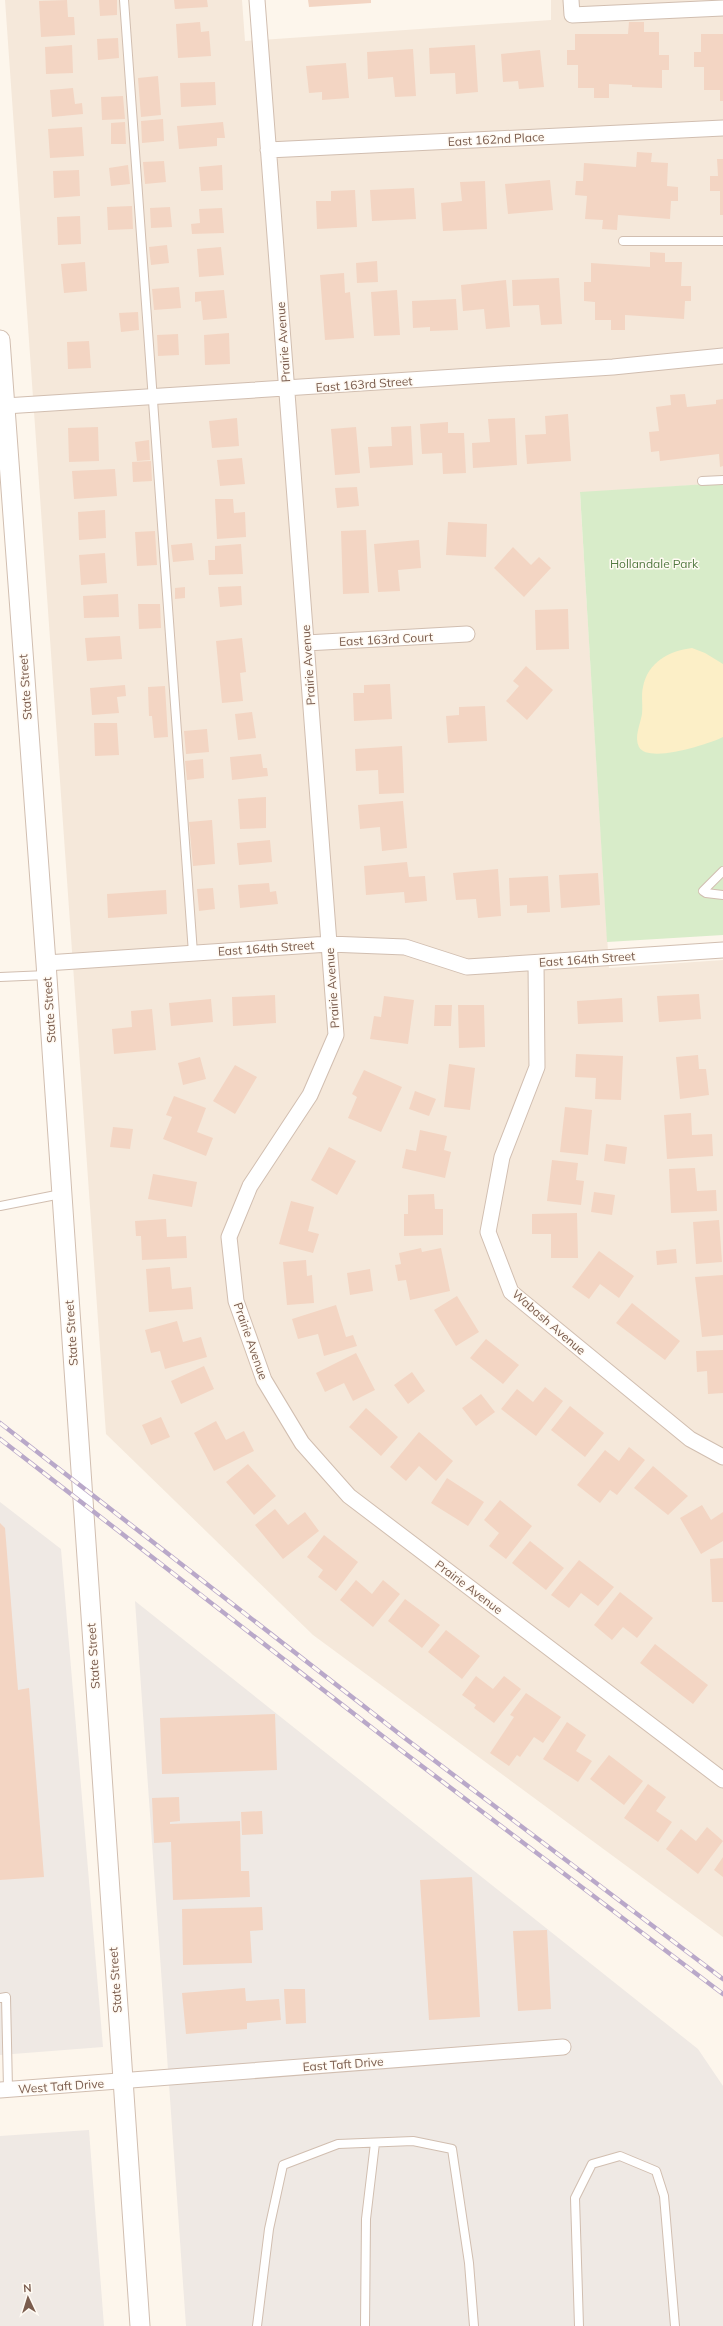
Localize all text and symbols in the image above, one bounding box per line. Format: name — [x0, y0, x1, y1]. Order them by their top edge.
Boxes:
street label: East 162nd Place — [447, 129, 545, 149]
street label: Prairie Avenue — [273, 301, 293, 383]
street label: East 163rd Street — [315, 373, 413, 395]
park label: Hollandale Park — [610, 556, 699, 571]
street label: Prairie Avenue — [298, 624, 318, 706]
street label: East 163rd Court — [339, 629, 433, 649]
street label: State Street — [15, 654, 35, 720]
street label: East 164th Street — [217, 937, 315, 959]
street label: Prairie Avenue — [322, 947, 342, 1029]
street label: East 164th Street — [538, 948, 636, 970]
street label: State Street — [39, 977, 59, 1043]
street label: Wabash Avenue — [509, 1286, 589, 1358]
street label: State Street — [61, 1300, 81, 1366]
street label: Prairie Avenue — [231, 1300, 271, 1382]
street label: Prairie Avenue — [432, 1557, 506, 1617]
street label: State Street — [83, 1623, 103, 1689]
street label: State Street — [105, 1947, 125, 2013]
street label: East Taft Drive — [302, 2054, 384, 2074]
street label: West Taft Drive — [18, 2076, 104, 2096]
north arrow — [8, 2278, 48, 2318]
text: N — [23, 2281, 32, 2295]

